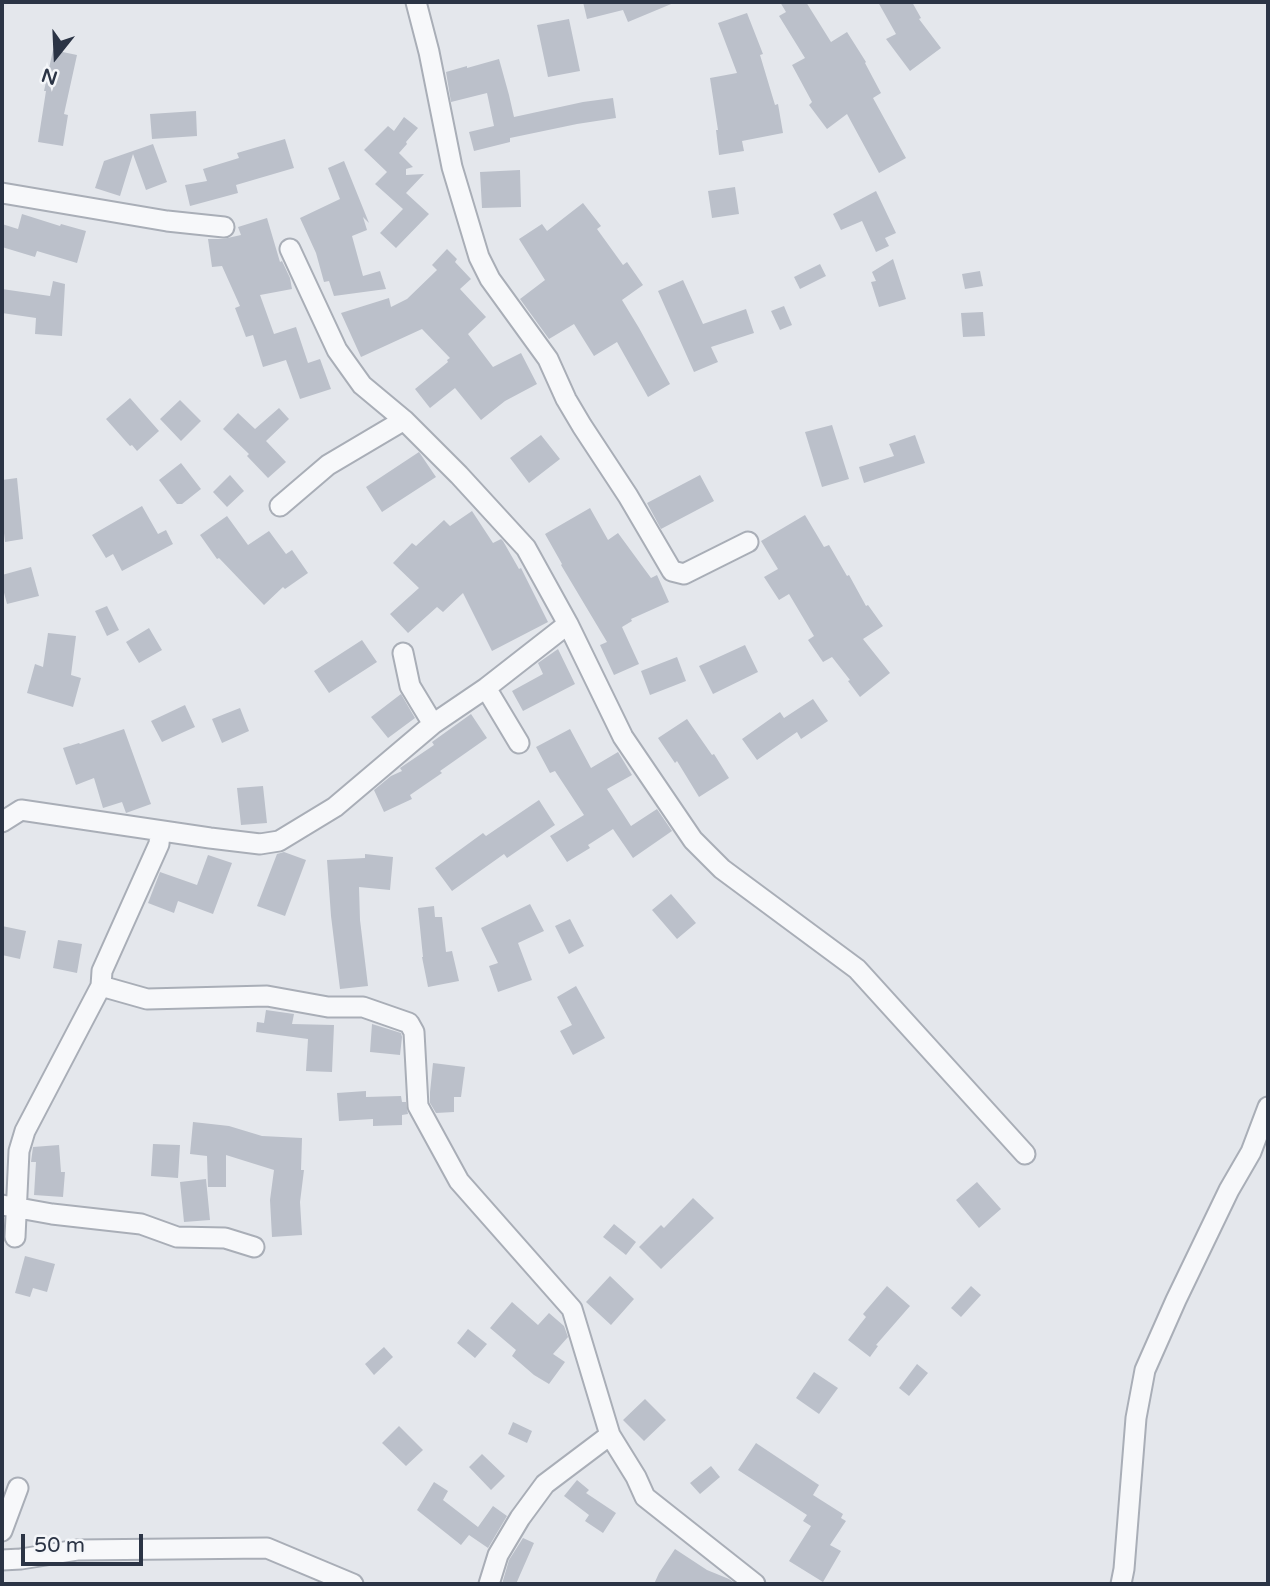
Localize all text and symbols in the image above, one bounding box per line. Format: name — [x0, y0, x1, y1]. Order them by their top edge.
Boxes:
north arrow — [21, 21, 91, 91]
text: N — [39, 63, 60, 89]
scale bar — [24, 1520, 147, 1564]
text: 50 m — [34, 1533, 85, 1558]

